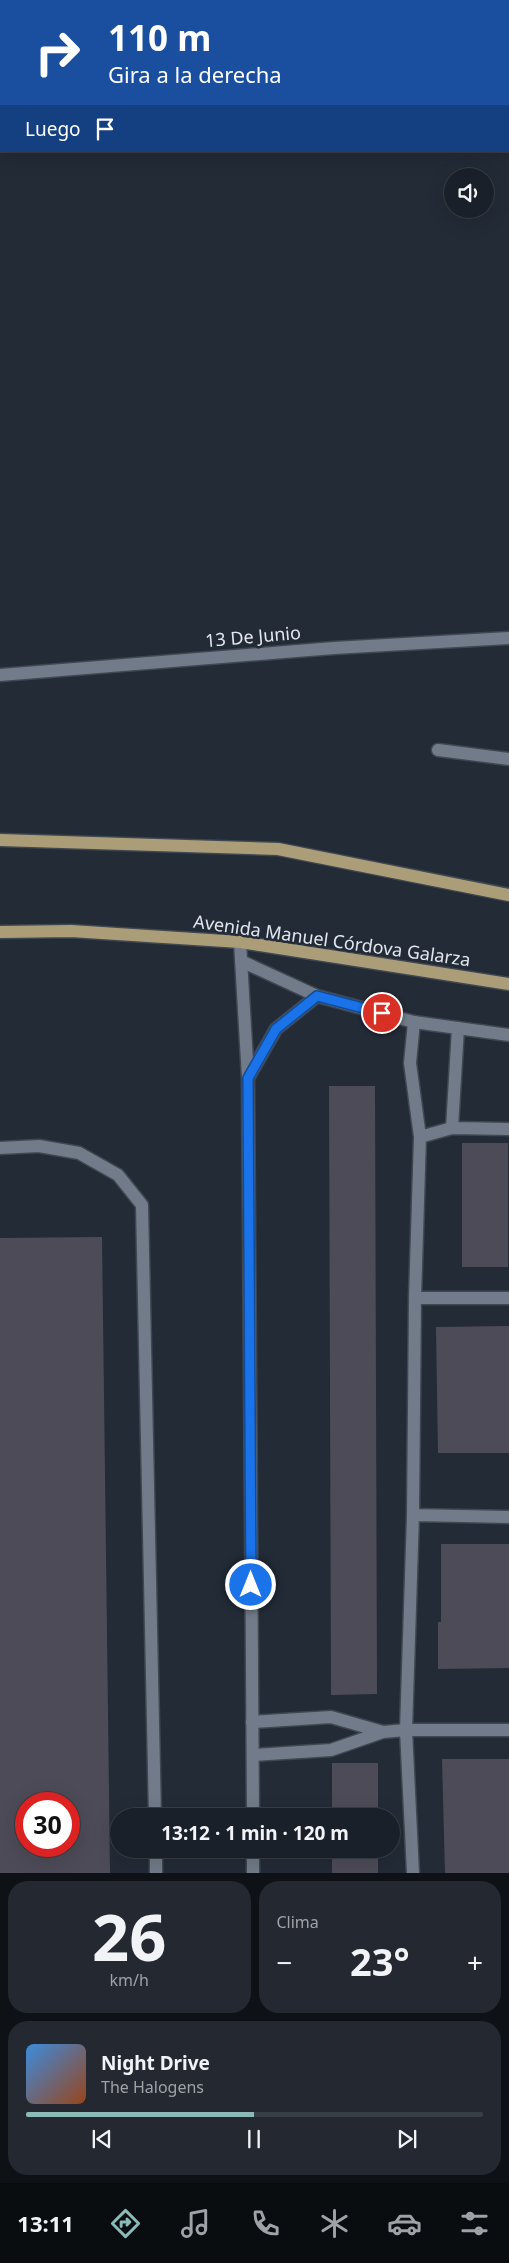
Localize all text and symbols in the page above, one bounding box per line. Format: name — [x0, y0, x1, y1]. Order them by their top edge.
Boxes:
text: 110 m — [108, 14, 211, 61]
icon: right — [25, 20, 90, 85]
text: Gira a la derecha — [108, 59, 282, 89]
icon: arrive — [91, 115, 119, 143]
text: Luego — [25, 116, 81, 142]
map controls — [444, 168, 494, 218]
button: sound — [444, 168, 494, 218]
street label: 13 De Junio — [204, 620, 302, 652]
street label: Avenida Manuel Córdova Galarza — [192, 909, 472, 971]
pin — [361, 992, 403, 1034]
icon: arrive — [368, 999, 396, 1027]
position arrow — [224, 1558, 276, 1610]
speed limit sign: 30 — [15, 1792, 80, 1857]
text: 13:12 · 1 min · 120 m — [161, 1820, 349, 1846]
text: 26 — [92, 1892, 166, 1980]
text: Clima — [277, 1911, 319, 1933]
text: 23° — [350, 1935, 410, 1987]
text: − — [277, 1943, 293, 1981]
text: + — [467, 1943, 483, 1981]
text: km/h — [110, 1969, 149, 1991]
text: Night Drive — [101, 2050, 210, 2076]
text: The Halogens — [101, 2076, 204, 2098]
icon: previous — [88, 2125, 116, 2153]
icon: pause — [240, 2125, 268, 2153]
icon: next — [393, 2125, 421, 2153]
icon: directions — [108, 2206, 143, 2241]
icon: music — [178, 2206, 213, 2241]
icon: phone — [248, 2206, 283, 2241]
icon: climate — [317, 2206, 352, 2241]
icon: car — [387, 2206, 422, 2241]
icon: filters — [457, 2206, 492, 2241]
text: 13:11 — [17, 2208, 74, 2238]

